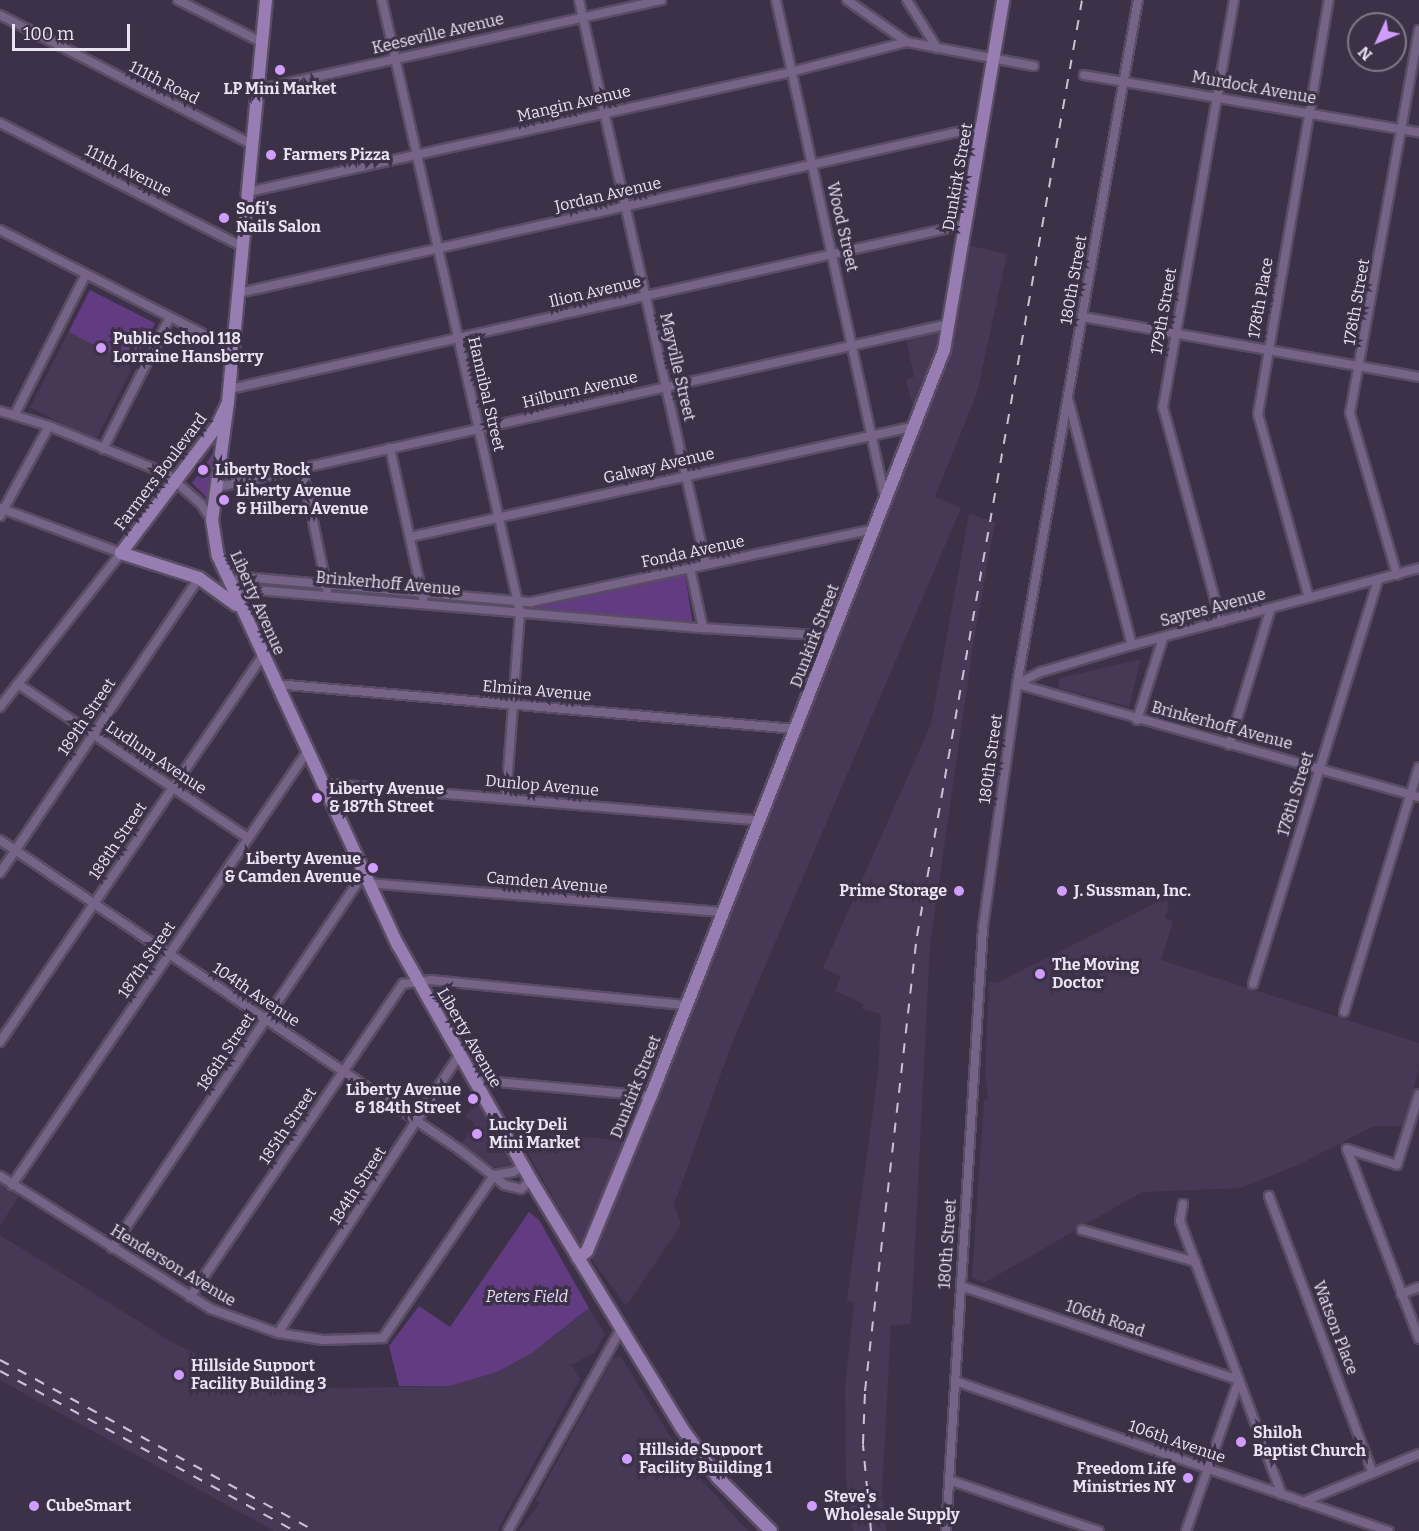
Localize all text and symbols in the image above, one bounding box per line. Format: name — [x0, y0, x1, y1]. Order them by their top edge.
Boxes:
street label: Keeseville Avenue — [370, 9, 506, 59]
scale bar — [15, 12, 134, 50]
north arrow — [1347, 12, 1407, 72]
text: 100 m — [23, 23, 74, 45]
text: N — [1354, 42, 1376, 65]
street label: 111th Road — [126, 57, 202, 109]
marker: LP Mini Market — [273, 63, 287, 77]
street label: Murdock Avenue — [1190, 68, 1318, 108]
place label: LP Mini Market — [223, 79, 337, 99]
street label: Mangin Avenue — [515, 82, 633, 126]
street label: Dunkirk Street — [939, 122, 977, 232]
street label: 111th Avenue — [82, 141, 174, 201]
place label: Farmers Pizza — [283, 145, 390, 165]
marker: Farmers Pizza — [264, 148, 278, 162]
street label: Jordan Avenue — [553, 173, 663, 217]
street label: Wood Street — [822, 180, 862, 274]
place label: Sofi's Nails Salon — [236, 199, 321, 237]
marker: Sofi's Nails Salon — [217, 211, 231, 225]
street label: 180th Street — [1057, 234, 1091, 326]
street label: 178th Place — [1244, 256, 1278, 340]
street label: 178th Street — [1340, 257, 1374, 347]
street label: 179th Street — [1147, 266, 1181, 356]
street label: Ilion Avenue — [547, 272, 643, 312]
street label: Mayville Street — [655, 311, 699, 423]
place label: Public School 118 Lorraine Hansberry — [113, 329, 263, 367]
street label: Hannibal Street — [463, 335, 509, 453]
marker: Public School 118 Lorraine Hansberry — [94, 341, 108, 355]
street label: Hilburn Avenue — [520, 367, 640, 413]
street label: Farmers Boulevard — [111, 410, 211, 534]
street label: Galway Avenue — [602, 444, 716, 488]
place label: Liberty Rock — [215, 460, 310, 480]
marker: Liberty Rock — [196, 463, 210, 477]
place label: Liberty Avenue & Hilbern Avenue — [236, 481, 368, 519]
marker: Liberty Avenue & Hilbern Avenue — [217, 493, 231, 507]
street label: Fonda Avenue — [640, 532, 746, 572]
street label: Liberty Avenue — [225, 548, 289, 658]
street label: Brinkerhoff Avenue — [315, 568, 461, 600]
street label: Dunkirk Street — [786, 582, 844, 690]
street label: Sayres Avenue — [1158, 585, 1268, 631]
street label: 189th Street — [54, 675, 120, 759]
street label: Elmira Avenue — [482, 677, 592, 705]
street label: Brinkerhoff Avenue — [1149, 698, 1295, 754]
street label: 180th Street — [975, 713, 1007, 805]
street label: Ludlum Avenue — [102, 717, 210, 799]
street label: 178th Street — [1274, 749, 1318, 839]
street label: Dunlop Avenue — [484, 771, 600, 801]
place label: Liberty Avenue & 187th Street — [329, 779, 444, 817]
marker: Liberty Avenue & 187th Street — [310, 791, 324, 805]
street label: 188th Street — [85, 799, 151, 883]
place label: Liberty Avenue & Camden Avenue — [224, 849, 361, 887]
marker: Liberty Avenue & Camden Avenue — [366, 861, 380, 875]
street label: Camden Avenue — [485, 868, 609, 898]
place label: Prime Storage — [839, 881, 947, 901]
place label: J. Sussman, Inc. — [1074, 881, 1191, 901]
marker: Prime Storage — [952, 884, 966, 898]
marker: J. Sussman, Inc. — [1055, 884, 1069, 898]
street label: 187th Street — [114, 918, 180, 1002]
place label: The Moving Doctor — [1052, 955, 1140, 993]
street label: 104th Avenue — [209, 959, 303, 1031]
marker: The Moving Doctor — [1033, 967, 1047, 981]
street label: Liberty Avenue — [433, 985, 505, 1091]
street label: 186th Street — [193, 1010, 259, 1094]
street label: Dunkirk Street — [607, 1033, 665, 1141]
place label: Liberty Avenue & 184th Street — [346, 1080, 461, 1118]
street label: 185th Street — [255, 1084, 321, 1168]
marker: Liberty Avenue & 184th Street — [466, 1092, 480, 1106]
place label: Lucky Deli Mini Market — [489, 1115, 580, 1153]
marker: Lucky Deli Mini Market — [470, 1127, 484, 1141]
street label: 184th Street — [326, 1143, 390, 1229]
street label: 180th Street — [935, 1198, 961, 1290]
street label: Henderson Avenue — [107, 1221, 239, 1311]
street label: Watson Place — [1308, 1278, 1362, 1378]
park label: Peters Field — [486, 1287, 568, 1307]
street label: 106th Road — [1063, 1296, 1147, 1342]
place label: Hillside Support Facility Building 3 — [191, 1356, 326, 1394]
marker: Hillside Support Facility Building 3 — [172, 1368, 186, 1382]
street label: 106th Avenue — [1126, 1416, 1228, 1468]
place label: Shiloh Baptist Church — [1253, 1423, 1366, 1461]
marker: Shiloh Baptist Church — [1234, 1435, 1248, 1449]
place label: Hillside Support Facility Building 1 — [639, 1440, 772, 1478]
marker: Hillside Support Facility Building 1 — [620, 1452, 634, 1466]
place label: Freedom Life Ministries NY — [1073, 1459, 1176, 1497]
marker: Freedom Life Ministries NY — [1181, 1471, 1195, 1485]
place label: Steve's Wholesale Supply — [824, 1487, 960, 1525]
place label: CubeSmart — [46, 1496, 131, 1516]
marker: CubeSmart — [27, 1499, 41, 1513]
marker: Steve's Wholesale Supply — [805, 1499, 819, 1513]

